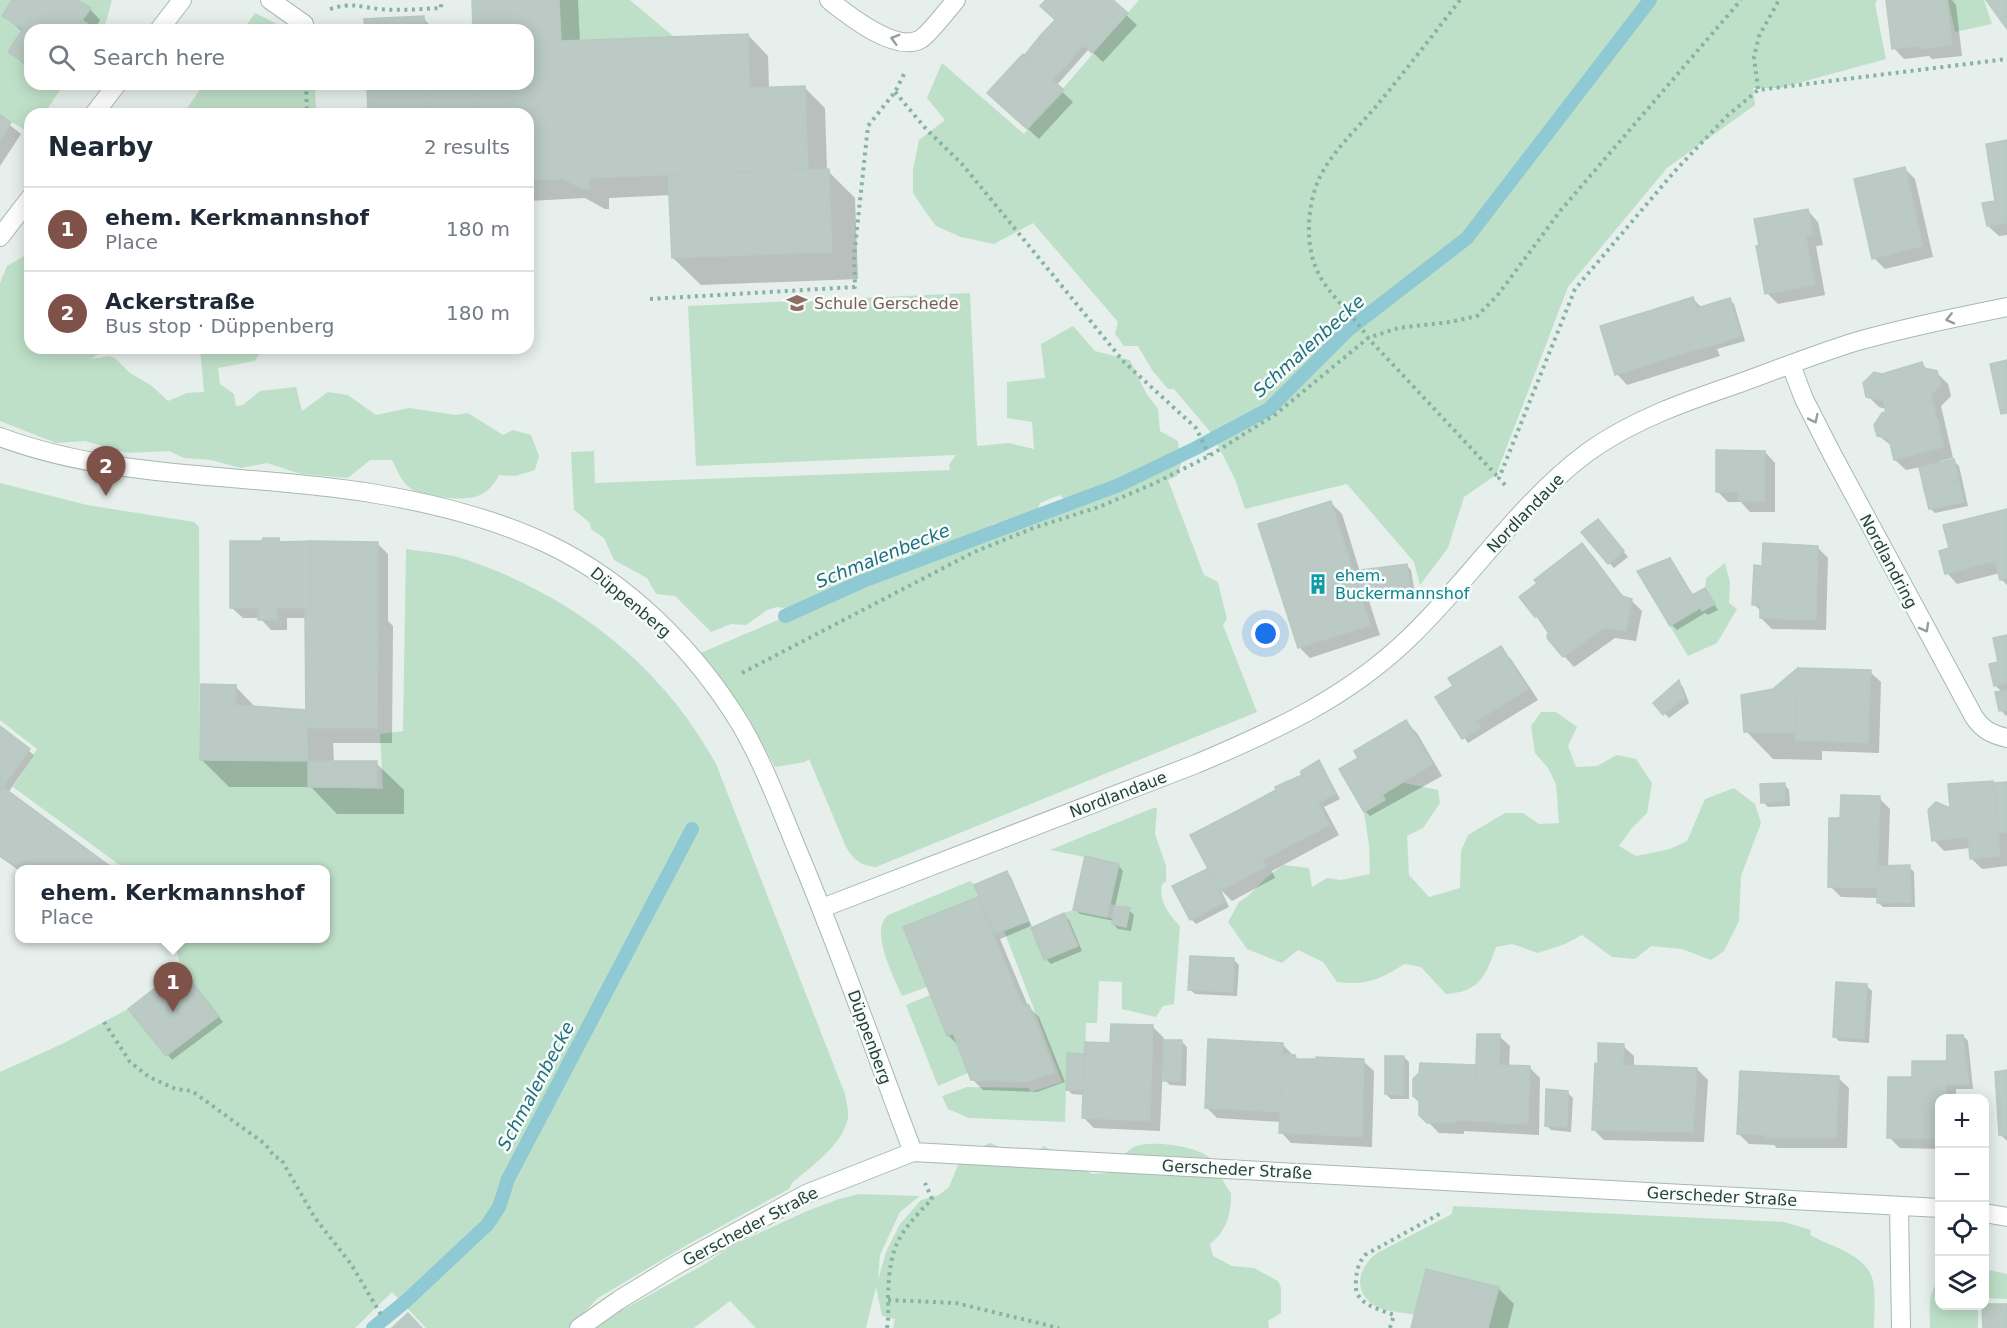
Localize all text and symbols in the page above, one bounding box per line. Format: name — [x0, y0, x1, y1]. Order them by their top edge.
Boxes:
search box — [24, 24, 534, 90]
one-way arrow — [890, 34, 901, 46]
icon: search — [45, 41, 78, 74]
text: Search here — [93, 45, 225, 70]
text: Nearby — [48, 132, 153, 162]
text: 2 results — [424, 135, 510, 159]
text: ehem. Kerkmannshof — [105, 205, 369, 230]
text: 1 — [61, 217, 74, 241]
text: 180 m — [446, 217, 510, 241]
text: Place — [105, 230, 158, 254]
text: Ackerstraße — [105, 289, 255, 314]
water label: Schmalenbecke — [1249, 290, 1369, 401]
school or university icon: Schule Gerschede — [785, 291, 809, 315]
place label: Schule Gerschede — [814, 294, 959, 313]
text: 2 — [61, 301, 74, 325]
text: 180 m — [446, 301, 510, 325]
one-way arrow — [1945, 311, 1955, 324]
text: Bus stop · Düppenberg — [105, 314, 334, 338]
one-way arrow — [1806, 412, 1818, 423]
pin: 2 — [86, 446, 126, 496]
street label: Nordlandaue — [1483, 470, 1568, 557]
street label: Nordlandring — [1856, 511, 1921, 612]
water label: Schmalenbecke — [813, 519, 953, 592]
street label: Düppenberg — [587, 563, 675, 642]
place label: ehem. Buckermannshof — [1335, 566, 1470, 603]
building icon: ehem. Buckermannshof — [1306, 572, 1330, 596]
your location — [1251, 619, 1280, 648]
one-way arrow — [1918, 622, 1929, 632]
street label: Nordlandaue — [1067, 767, 1169, 822]
popup — [15, 865, 330, 943]
text: ehem. Kerkmannshof — [40, 880, 305, 905]
text: Place — [40, 905, 94, 929]
pin: 1 — [154, 962, 192, 1012]
street label: Düppenberg — [844, 987, 895, 1087]
water label: Schmalenbecke — [493, 1018, 578, 1154]
map controls — [1935, 1094, 1989, 1310]
button: + — [1935, 1094, 1989, 1148]
button: − — [1935, 1148, 1989, 1202]
street label: Gerscheder Straße — [1161, 1156, 1313, 1183]
street label: Gerscheder Straße — [679, 1183, 821, 1270]
street label: Gerscheder Straße — [1646, 1183, 1798, 1210]
button: locate — [1935, 1202, 1989, 1256]
button: layers — [1935, 1256, 1989, 1310]

